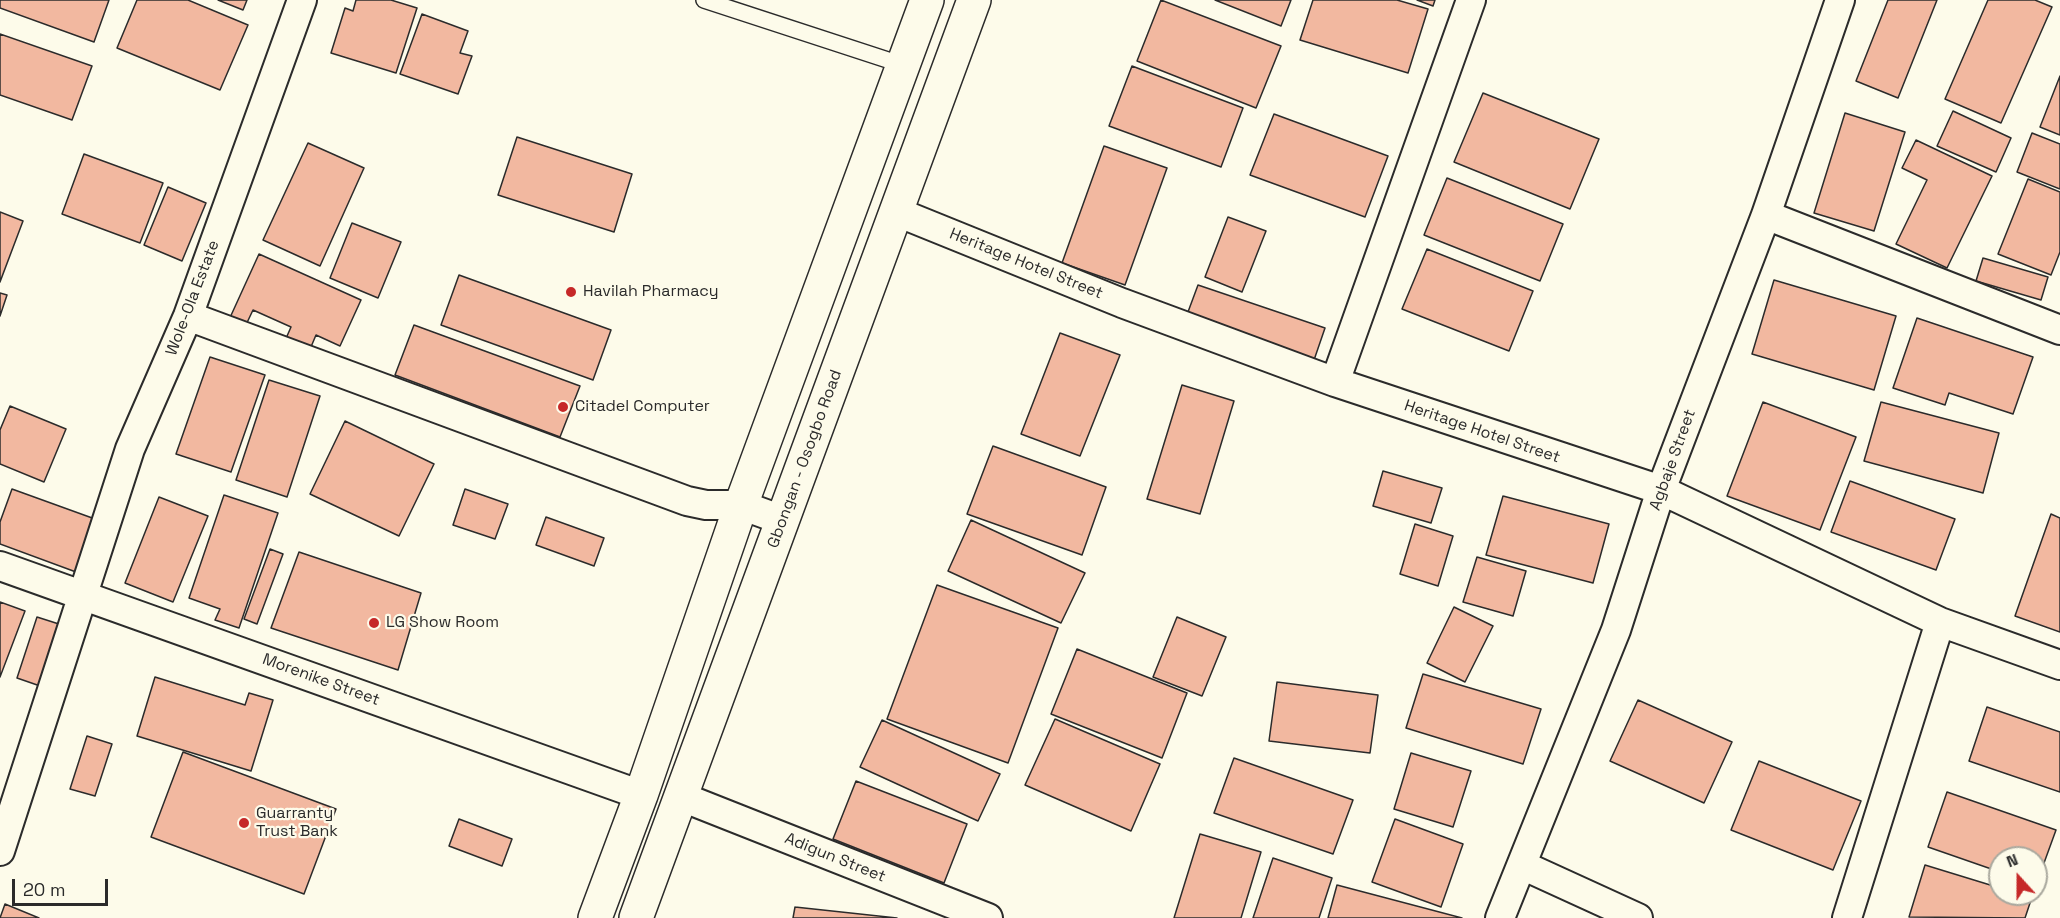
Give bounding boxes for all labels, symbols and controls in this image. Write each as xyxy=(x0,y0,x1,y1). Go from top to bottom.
street label: Heritage Hotel Street xyxy=(947,224,1105,304)
street label: Wole-Ola Estate xyxy=(162,238,224,358)
place label: Havilah Pharmacy xyxy=(583,282,719,302)
marker: Havilah Pharmacy xyxy=(564,285,578,299)
street label: Gbongan - Osogbo Road xyxy=(764,367,846,551)
street label: Heritage Hotel Street xyxy=(1402,396,1562,468)
place label: Citadel Computer xyxy=(575,397,710,417)
marker: Citadel Computer xyxy=(556,400,570,414)
street label: Agbaje Street xyxy=(1646,407,1700,513)
place label: LG Show Room xyxy=(386,613,499,633)
marker: LG Show Room xyxy=(367,616,381,630)
street label: Morenike Street xyxy=(260,650,382,710)
place label: Guarranty Trust Bank xyxy=(256,804,338,842)
marker: Guarranty Trust Bank xyxy=(237,816,251,830)
street label: Adigun Street xyxy=(782,829,888,887)
north arrow xyxy=(1988,846,2048,906)
text: N xyxy=(2003,849,2021,872)
scale bar xyxy=(15,867,111,905)
text: 20 m xyxy=(23,878,66,901)

